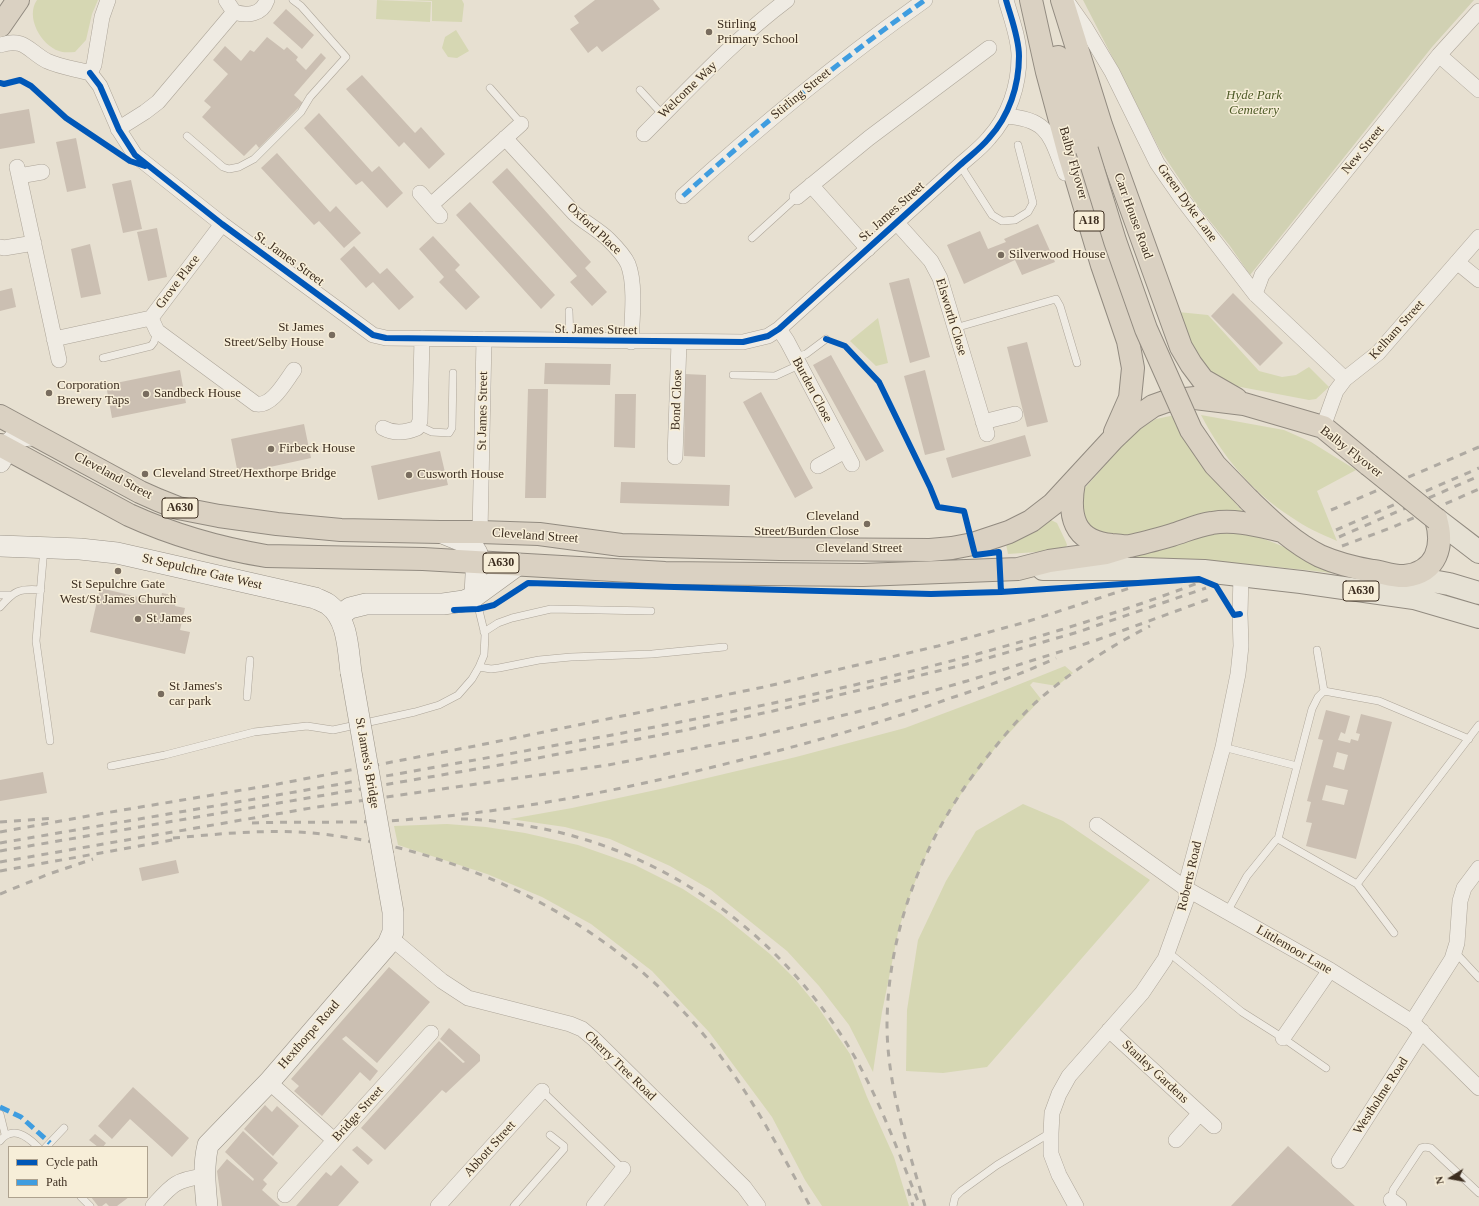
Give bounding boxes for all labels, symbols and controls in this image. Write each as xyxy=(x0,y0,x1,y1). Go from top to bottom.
place label: Stirling Primary School xyxy=(717,17,798,48)
marker: Stirling Primary School xyxy=(704,27,714,37)
street label: Welcome Way xyxy=(655,58,721,122)
street label: Stirling Street xyxy=(768,65,834,123)
park label: Hyde Park Cemetery xyxy=(1226,88,1282,119)
street label: New Street xyxy=(1339,123,1387,177)
street label: Balby Flyover xyxy=(1055,125,1091,201)
street label: Green Dyke Lane xyxy=(1154,161,1220,245)
street label: Carr House Road xyxy=(1110,171,1156,261)
street label: St. James Street xyxy=(856,179,928,245)
street label: Oxford Place xyxy=(563,200,625,258)
road number: A18 xyxy=(1074,211,1104,231)
street label: St. James Street xyxy=(251,228,327,290)
place label: Silverwood House xyxy=(1009,247,1105,263)
marker: Silverwood House xyxy=(996,250,1006,260)
street label: Grove Place xyxy=(153,252,203,312)
street label: Elsworth Close xyxy=(932,277,970,357)
street label: Kelham Street xyxy=(1366,297,1428,363)
place label: St James Street/Selby House xyxy=(224,320,324,351)
street label: St. James Street xyxy=(555,321,637,339)
marker: St James Street/Selby House xyxy=(327,330,337,340)
street label: Burden Close xyxy=(788,355,836,425)
street label: Bond Close xyxy=(668,369,686,431)
street label: St James Street xyxy=(475,371,491,451)
place label: Corporation Brewery Taps xyxy=(57,378,129,409)
place label: Sandbeck House xyxy=(154,386,241,402)
marker: Corporation Brewery Taps xyxy=(44,388,54,398)
marker: Sandbeck House xyxy=(141,389,151,399)
street label: Balby Flyover xyxy=(1317,423,1385,481)
place label: Firbeck House xyxy=(279,441,355,457)
marker: Firbeck House xyxy=(266,444,276,454)
street label: Cleveland Street xyxy=(71,449,155,503)
place label: Cleveland Street/Hexthorpe Bridge xyxy=(153,466,336,482)
place label: Cusworth House xyxy=(417,467,504,483)
marker: Cleveland Street/Hexthorpe Bridge xyxy=(140,469,150,479)
marker: Cusworth House xyxy=(404,470,414,480)
road number: A630 xyxy=(162,498,198,518)
place label: Cleveland Street/Burden Close xyxy=(754,509,859,540)
marker: Cleveland Street/Burden Close xyxy=(862,519,872,529)
street label: Cleveland Street xyxy=(491,525,579,547)
street label: Cleveland Street xyxy=(816,541,902,557)
street label: St Sepulchre Gate West xyxy=(140,551,264,593)
road number: A630 xyxy=(483,553,519,573)
marker: St Sepulchre Gate West/St James Church xyxy=(113,566,123,576)
place label: St Sepulchre Gate West/St James Church xyxy=(60,577,176,608)
road number: A630 xyxy=(1343,581,1379,601)
place label: St James xyxy=(146,611,192,627)
marker: St James xyxy=(133,614,143,624)
place label: St James's car park xyxy=(169,679,222,710)
marker: St James's car park xyxy=(156,689,166,699)
street label: St James's Bridge xyxy=(351,716,383,810)
street label: Roberts Road xyxy=(1174,840,1206,912)
street label: Littlemoor Lane xyxy=(1253,922,1335,978)
street label: Hexthorpe Road xyxy=(275,998,343,1072)
street label: Cherry Tree Road xyxy=(581,1028,659,1104)
street label: Stanley Gardens xyxy=(1118,1037,1192,1107)
street label: Westholme Road xyxy=(1350,1054,1412,1138)
street label: Bridge Street xyxy=(329,1083,387,1145)
street label: Abbott Street xyxy=(461,1118,519,1180)
legend xyxy=(8,1146,148,1198)
text: Cycle path xyxy=(46,1155,98,1169)
north arrow xyxy=(1431,1158,1471,1198)
text: Path xyxy=(46,1175,67,1189)
text: N xyxy=(1433,1175,1446,1185)

